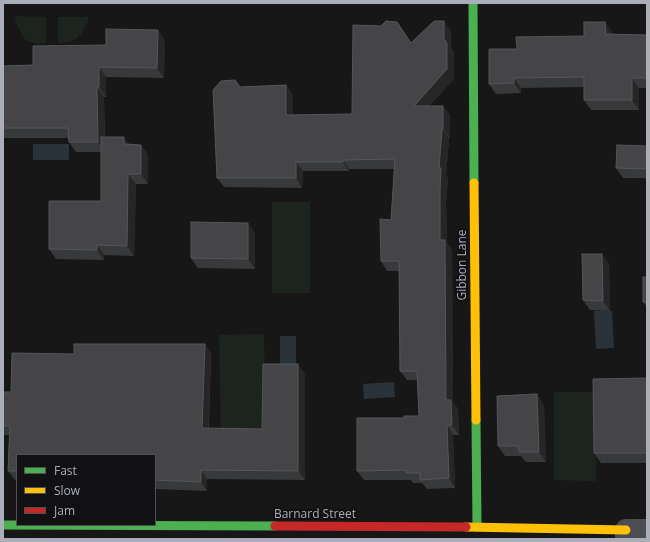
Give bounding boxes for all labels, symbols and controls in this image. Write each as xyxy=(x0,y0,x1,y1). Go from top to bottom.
street label: Gibbon Lane xyxy=(456,229,470,301)
legend xyxy=(16,454,156,526)
text: Fast xyxy=(54,462,77,479)
text: Slow xyxy=(54,482,80,499)
text: Jam xyxy=(54,502,75,519)
street label: Barnard Street xyxy=(274,508,356,522)

